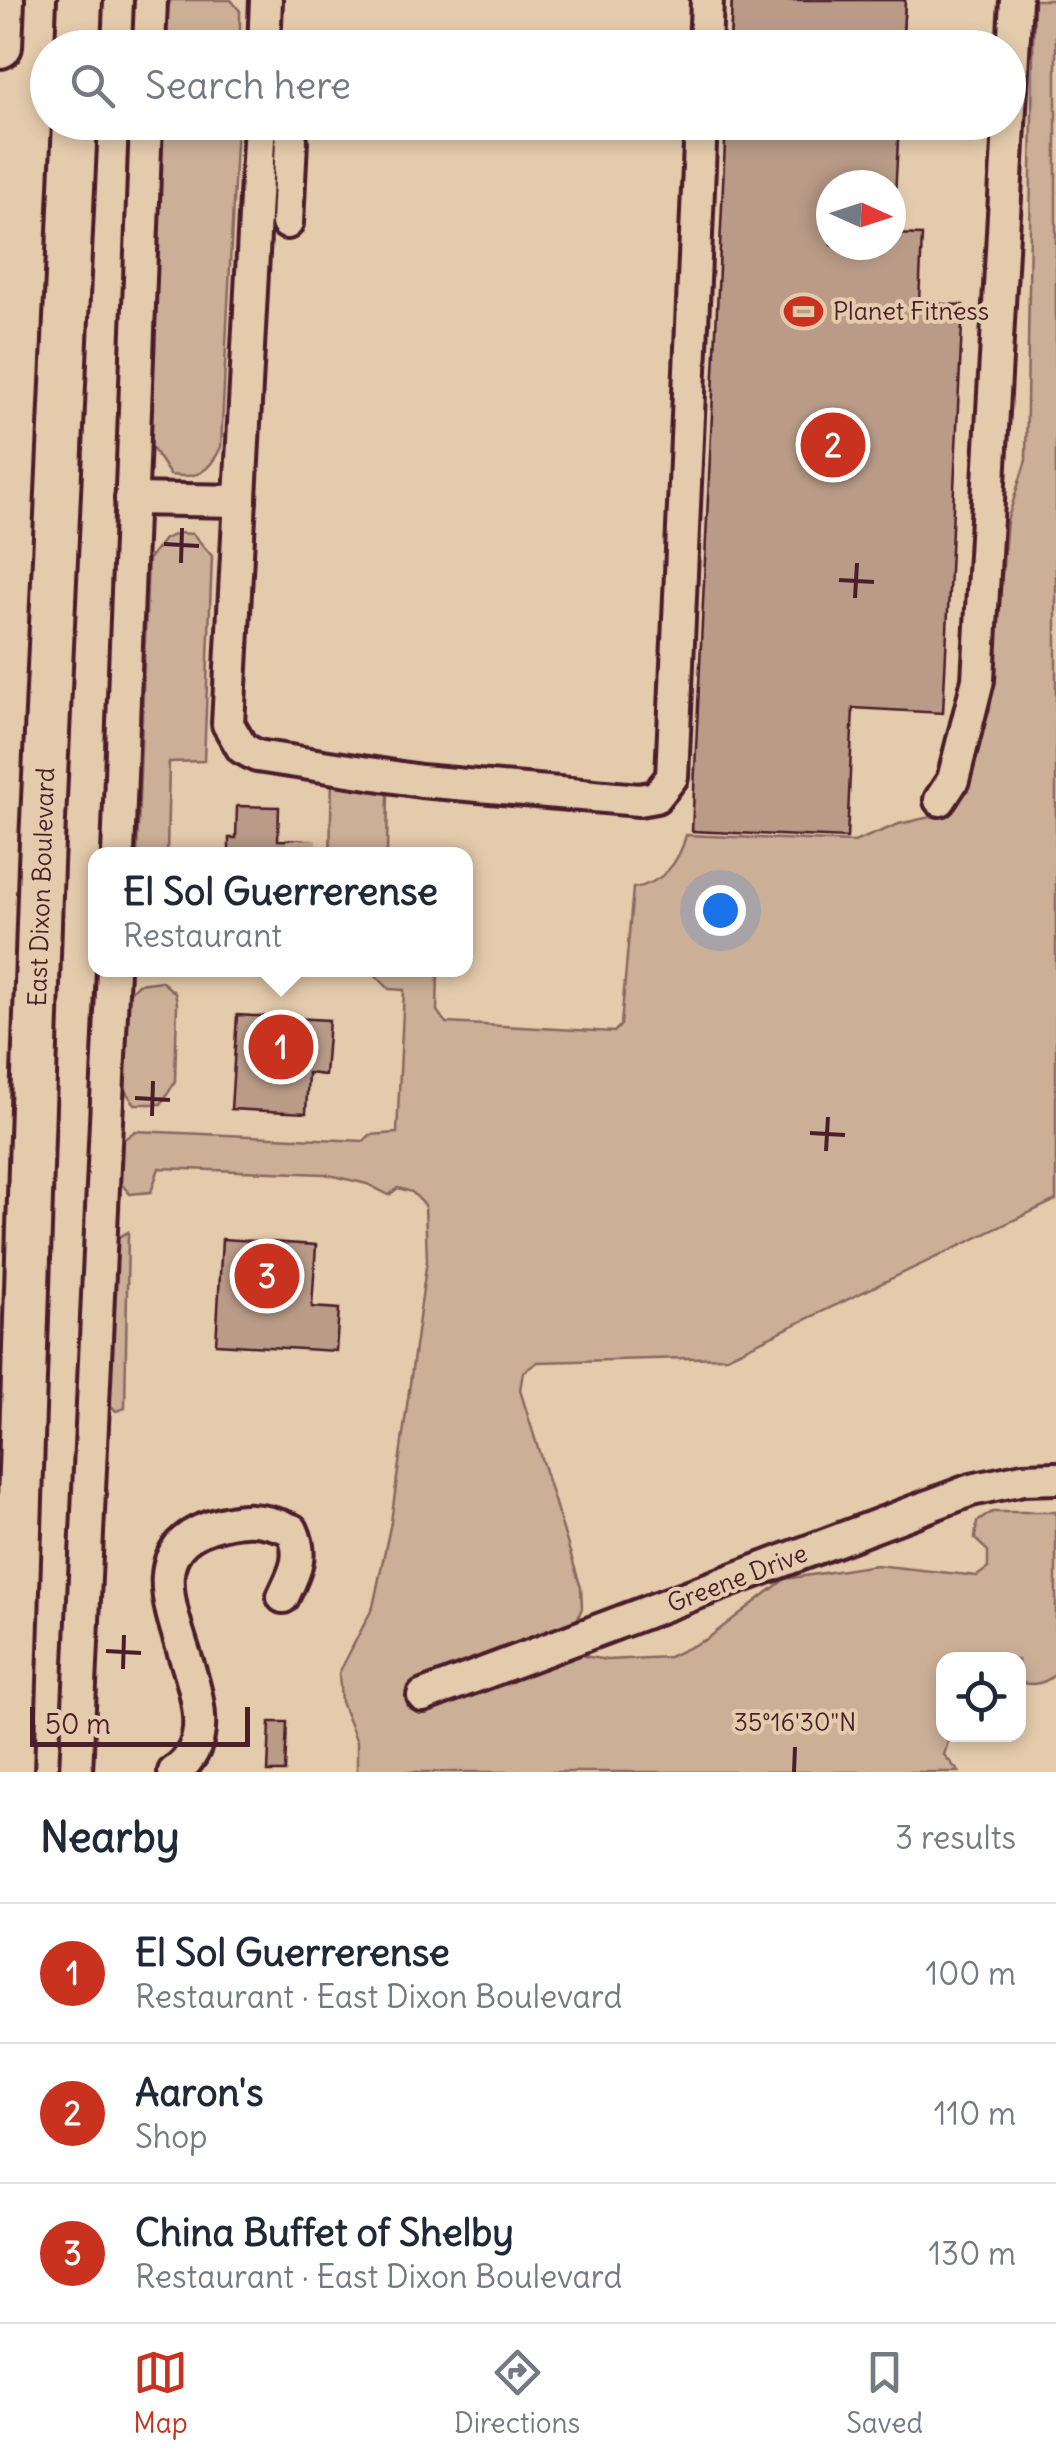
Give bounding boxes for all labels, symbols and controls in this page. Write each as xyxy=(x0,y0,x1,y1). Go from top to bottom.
search box xyxy=(30,30,1026,140)
icon: search xyxy=(65,58,120,113)
text: Search here xyxy=(145,62,351,109)
north arrow xyxy=(816,170,906,260)
sports icon: Planet Fitness xyxy=(782,290,824,332)
place label: Planet Fitness xyxy=(833,295,989,327)
pin: 2 xyxy=(800,408,866,482)
street label: East Dixon Boulevard xyxy=(21,767,61,1007)
popup xyxy=(88,847,473,977)
text: El Sol Guerrerense xyxy=(123,868,438,915)
your location xyxy=(695,885,746,936)
text: Restaurant xyxy=(123,915,282,956)
pin: 1 xyxy=(248,1010,314,1084)
pin: 3 xyxy=(234,1238,300,1314)
street label: Greene Drive xyxy=(662,1537,812,1619)
map controls xyxy=(936,1652,1026,1742)
button: locate xyxy=(936,1652,1026,1742)
scale bar xyxy=(30,1702,250,1746)
text: 50 m xyxy=(45,1706,111,1742)
text: 35°16'30"N xyxy=(734,1706,856,1738)
text: Nearby xyxy=(40,1811,179,1863)
text: 3 results xyxy=(895,1817,1016,1858)
text: El Sol Guerrerense xyxy=(135,1929,450,1976)
text: 1 xyxy=(66,1953,79,1994)
text: 100 m xyxy=(926,1953,1016,1994)
text: Restaurant · East Dixon Boulevard xyxy=(135,1976,622,2017)
text: Aaron's xyxy=(135,2069,264,2116)
text: 2 xyxy=(64,2093,81,2134)
text: 110 m xyxy=(934,2093,1016,2134)
text: Shop xyxy=(135,2116,207,2157)
text: China Buffet of Shelby xyxy=(135,2209,514,2256)
text: 3 xyxy=(63,2233,82,2274)
text: 130 m xyxy=(928,2233,1016,2274)
text: Restaurant · East Dixon Boulevard xyxy=(135,2256,622,2297)
tab: Map xyxy=(133,2345,188,2441)
tab: Directions xyxy=(454,2345,580,2441)
tab: Saved xyxy=(846,2345,923,2441)

